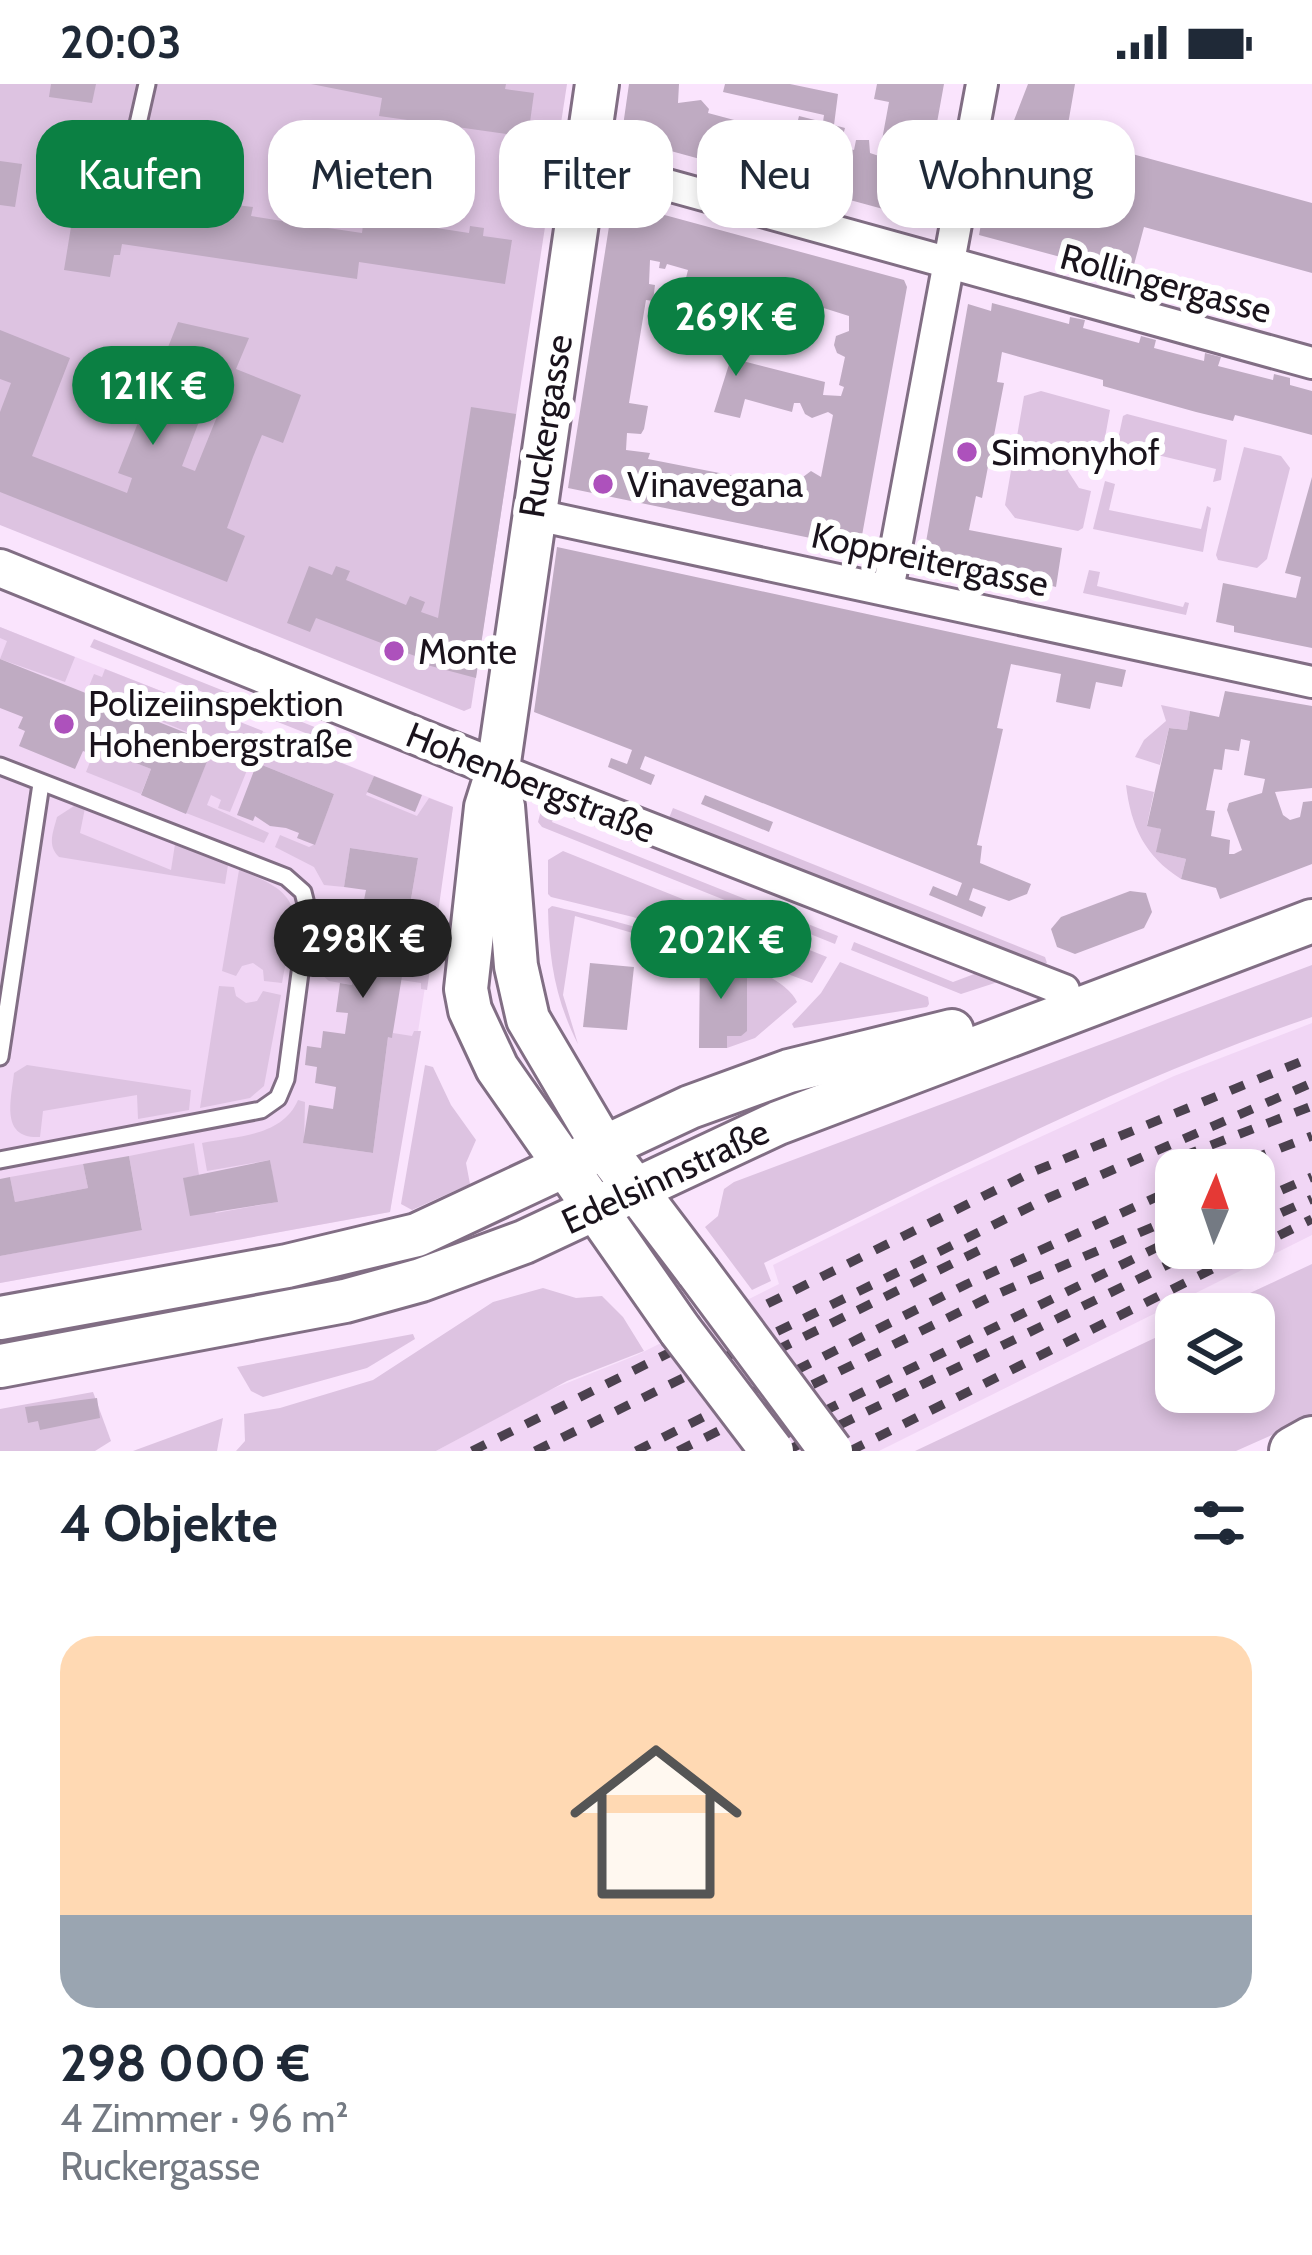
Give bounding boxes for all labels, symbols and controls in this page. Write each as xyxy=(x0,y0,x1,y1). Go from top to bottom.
text: 20:03 xyxy=(60,15,182,69)
chip: Kaufen xyxy=(36,120,244,228)
chip: Mieten xyxy=(268,120,475,228)
chip: Filter xyxy=(499,120,673,228)
chip: Neu xyxy=(697,120,853,228)
chip: Wohnung xyxy=(877,120,1135,228)
street label: Rollingergasse xyxy=(1056,234,1276,332)
pin: 269K € xyxy=(638,277,834,379)
text: 269K € xyxy=(675,292,797,340)
street label: Ruckergasse xyxy=(509,331,581,521)
pin: 121K € xyxy=(55,346,251,448)
text: 121K € xyxy=(99,361,207,409)
place label: Simonyhof xyxy=(991,430,1160,474)
marker: Simonyhof xyxy=(954,439,980,465)
place label: Vinavegana xyxy=(627,462,803,506)
marker: Vinavegana xyxy=(590,471,616,497)
street label: Koppreitergasse xyxy=(808,512,1052,606)
place label: Monte xyxy=(418,629,517,673)
marker: Monte xyxy=(381,638,407,664)
place label: Polizeiinspektion Hohenbergstraße xyxy=(88,681,353,766)
marker: Polizeiinspektion Hohenbergstraße xyxy=(51,711,77,737)
street label: Hohenbergstraße xyxy=(400,712,662,852)
pin: 298K € xyxy=(265,899,461,1001)
pin: 202K € xyxy=(623,900,819,1002)
text: 298K € xyxy=(301,914,425,962)
text: 202K € xyxy=(657,915,785,963)
street label: Edelsinnstraße xyxy=(554,1109,776,1243)
north arrow xyxy=(1155,1149,1275,1269)
map controls xyxy=(1155,1149,1275,1413)
button: layers xyxy=(1155,1293,1275,1413)
icon: filters xyxy=(1186,1490,1252,1556)
text: 4 Objekte xyxy=(60,1492,278,1554)
icon: home xyxy=(548,1714,764,1930)
text: 298 000 € xyxy=(60,2032,310,2094)
text: 4 Zimmer · 96 m² xyxy=(60,2094,349,2142)
text: Ruckergasse xyxy=(60,2142,260,2190)

